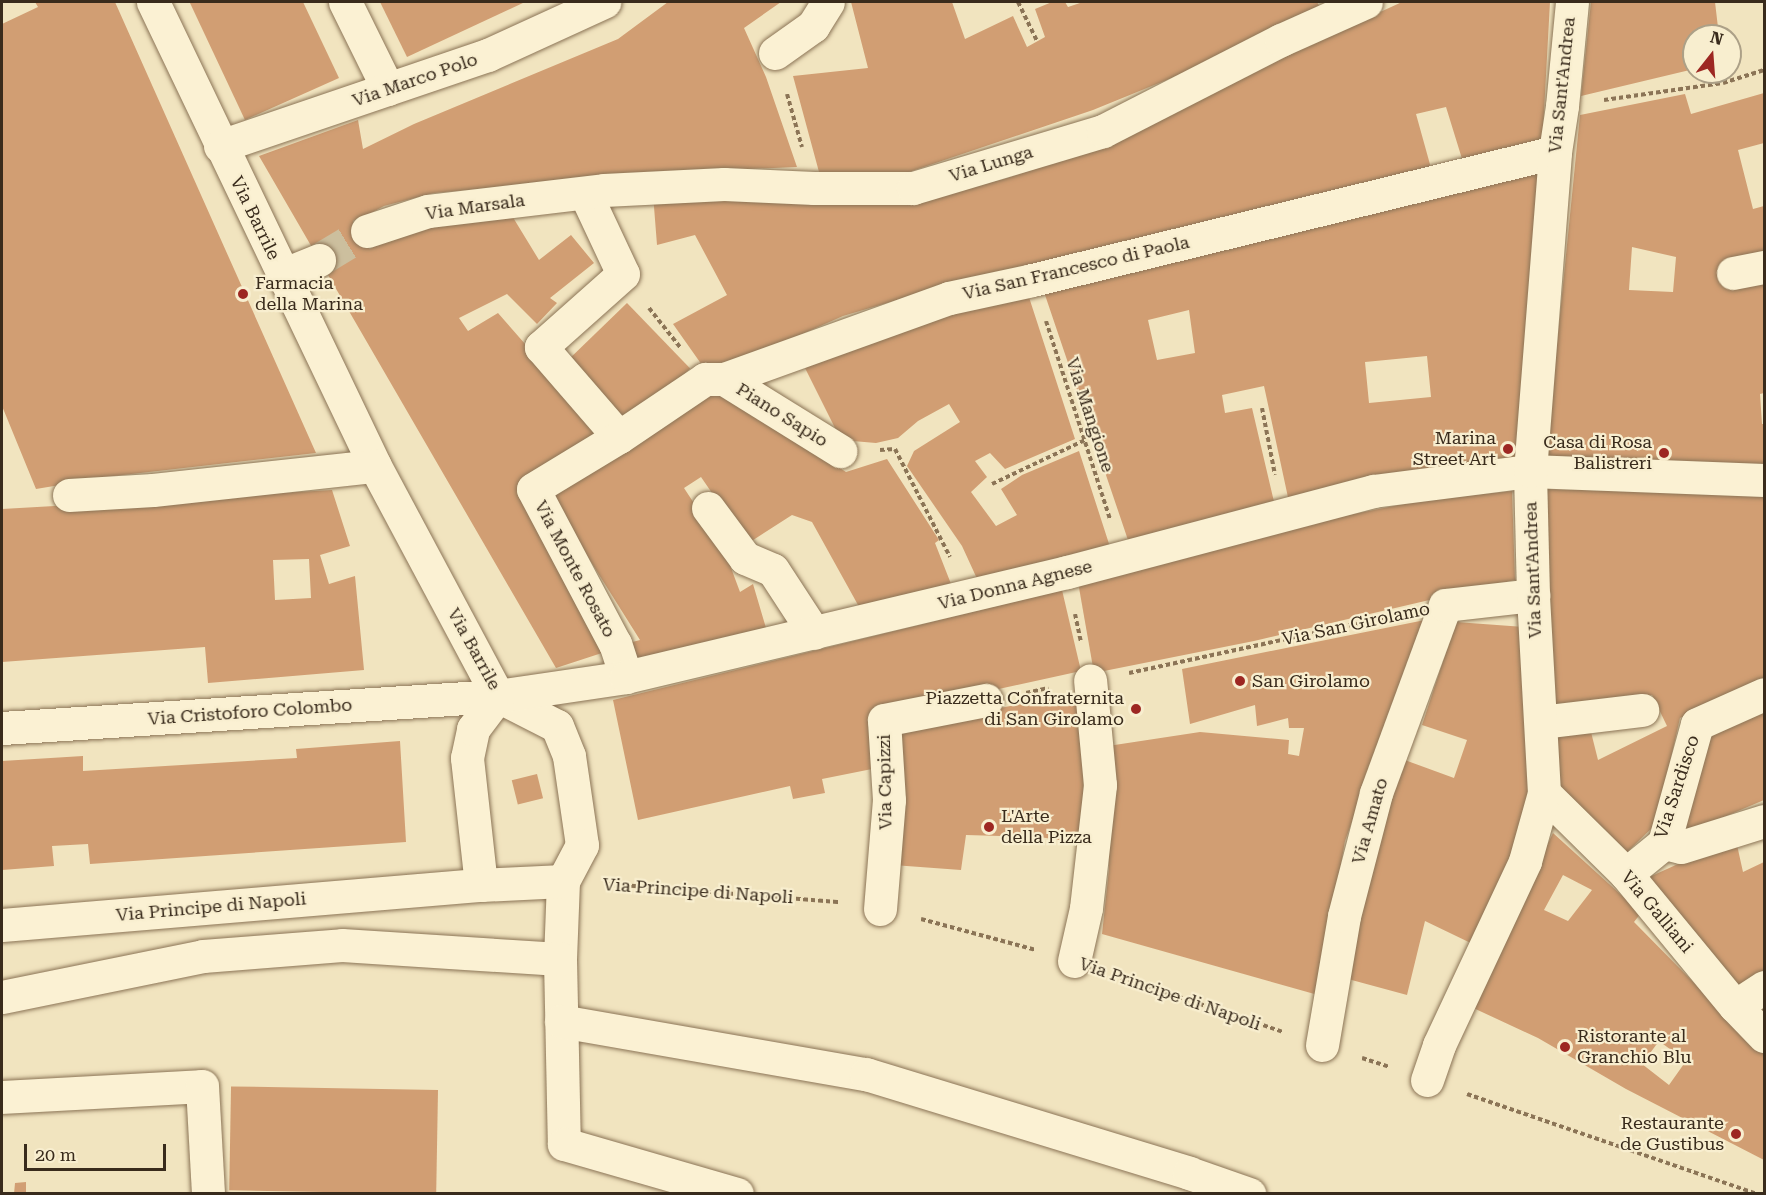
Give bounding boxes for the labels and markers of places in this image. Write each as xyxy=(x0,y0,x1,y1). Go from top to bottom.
place label: Farmacia della Marina xyxy=(255,273,363,316)
marker: Farmacia della Marina xyxy=(236,287,250,301)
place label: Marina Street Art xyxy=(1413,428,1496,470)
place label: Casa di Rosa Balistreri xyxy=(1543,432,1652,474)
marker: Marina Street Art xyxy=(1501,442,1515,456)
marker: Casa di Rosa Balistreri xyxy=(1657,446,1671,460)
place label: San Girolamo xyxy=(1252,670,1370,692)
marker: San Girolamo xyxy=(1233,674,1247,688)
place label: Piazzetta Confraternita di San Girolamo xyxy=(925,688,1124,730)
marker: Piazzetta Confraternita di San Girolamo xyxy=(1129,702,1143,716)
place label: L'Arte della Pizza xyxy=(1001,806,1092,848)
marker: L'Arte della Pizza xyxy=(982,820,996,834)
place label: Ristorante al Granchio Blu xyxy=(1577,1026,1692,1068)
marker: Ristorante al Granchio Blu xyxy=(1558,1040,1572,1054)
place label: Restaurante de Gustibus xyxy=(1620,1113,1724,1156)
marker: Restaurante de Gustibus xyxy=(1729,1127,1743,1141)

